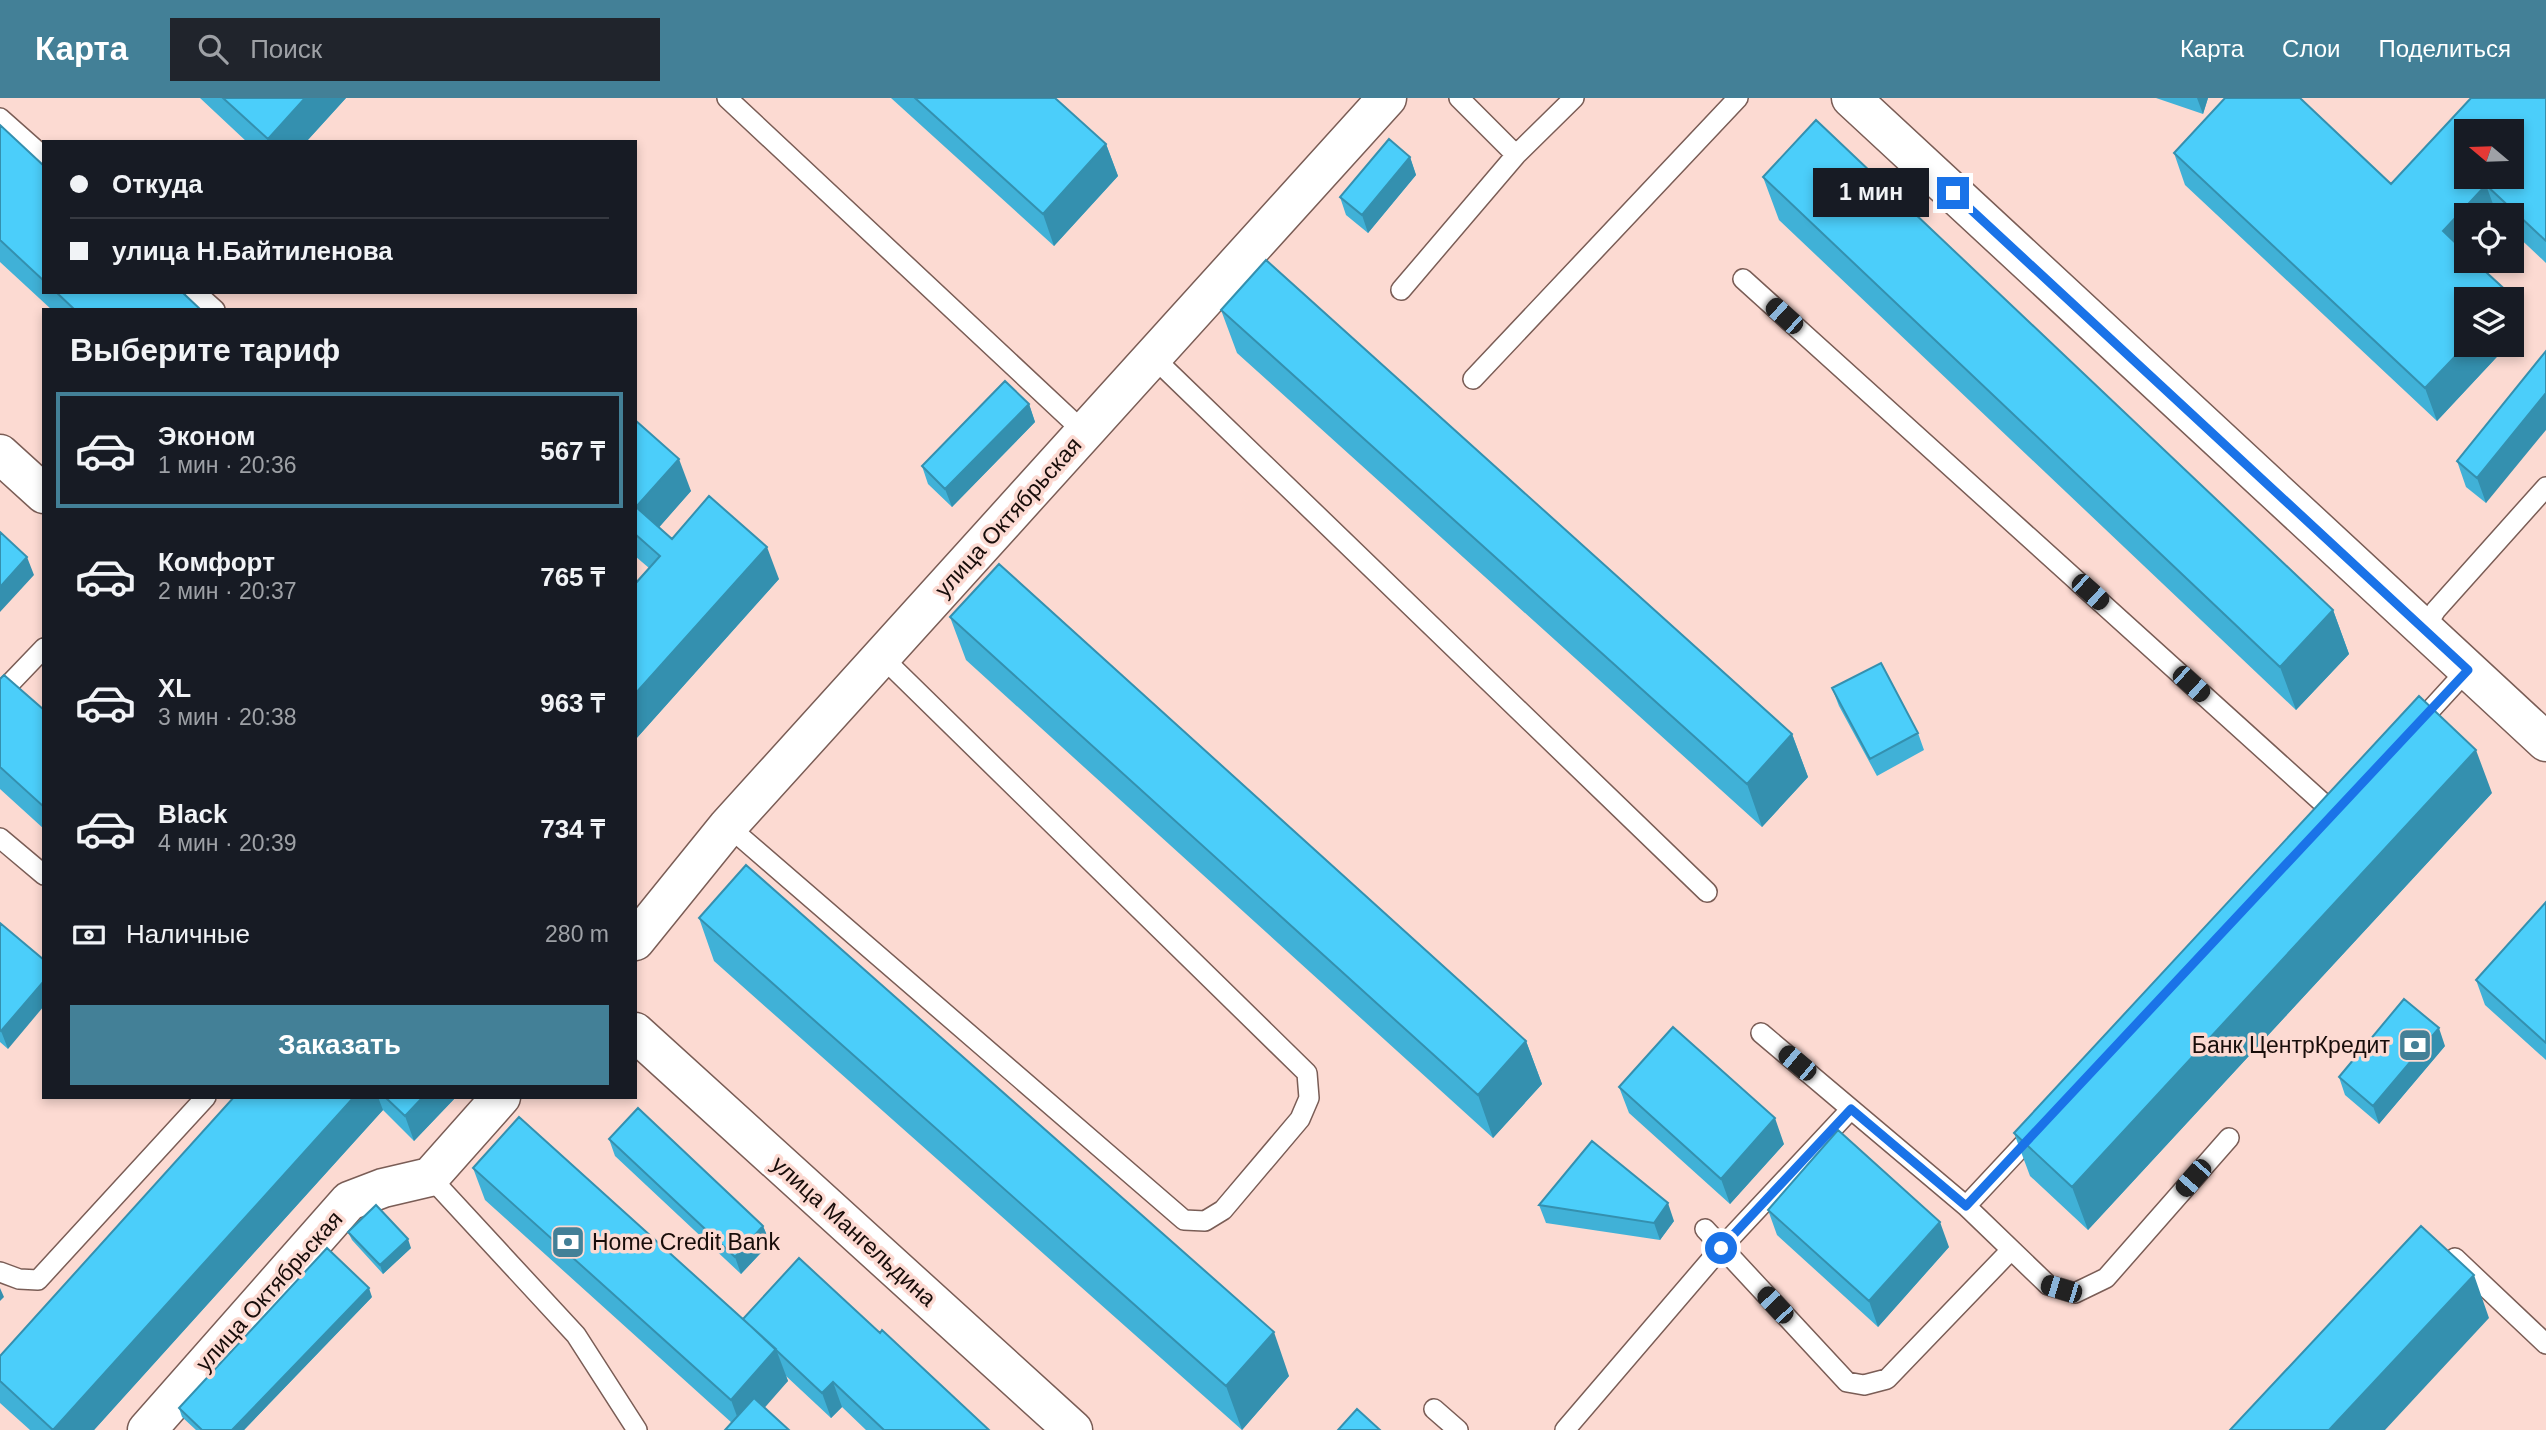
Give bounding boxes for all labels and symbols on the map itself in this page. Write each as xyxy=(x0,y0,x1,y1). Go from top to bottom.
north arrow xyxy=(2454,119,2524,189)
callout: 1 мин xyxy=(1813,168,1928,217)
route end xyxy=(1937,177,1969,209)
car xyxy=(1762,294,1807,338)
street label: улица Октябрьская xyxy=(929,432,1087,602)
car xyxy=(2068,570,2113,614)
car xyxy=(2169,662,2214,706)
bank icon: Банк ЦентрКредит xyxy=(2396,1026,2434,1064)
place label: Банк ЦентрКредит xyxy=(2192,1032,2390,1058)
car xyxy=(1775,1041,1820,1085)
street label: улица Мангельдина xyxy=(767,1151,941,1312)
car xyxy=(2172,1155,2215,1201)
street label: улица Октябрьская xyxy=(190,1206,348,1376)
bank icon: Home Credit Bank xyxy=(549,1223,587,1261)
place label: Home Credit Bank xyxy=(592,1229,780,1255)
route start xyxy=(1705,1232,1737,1264)
car xyxy=(2038,1273,2085,1305)
car xyxy=(1753,1282,1798,1328)

